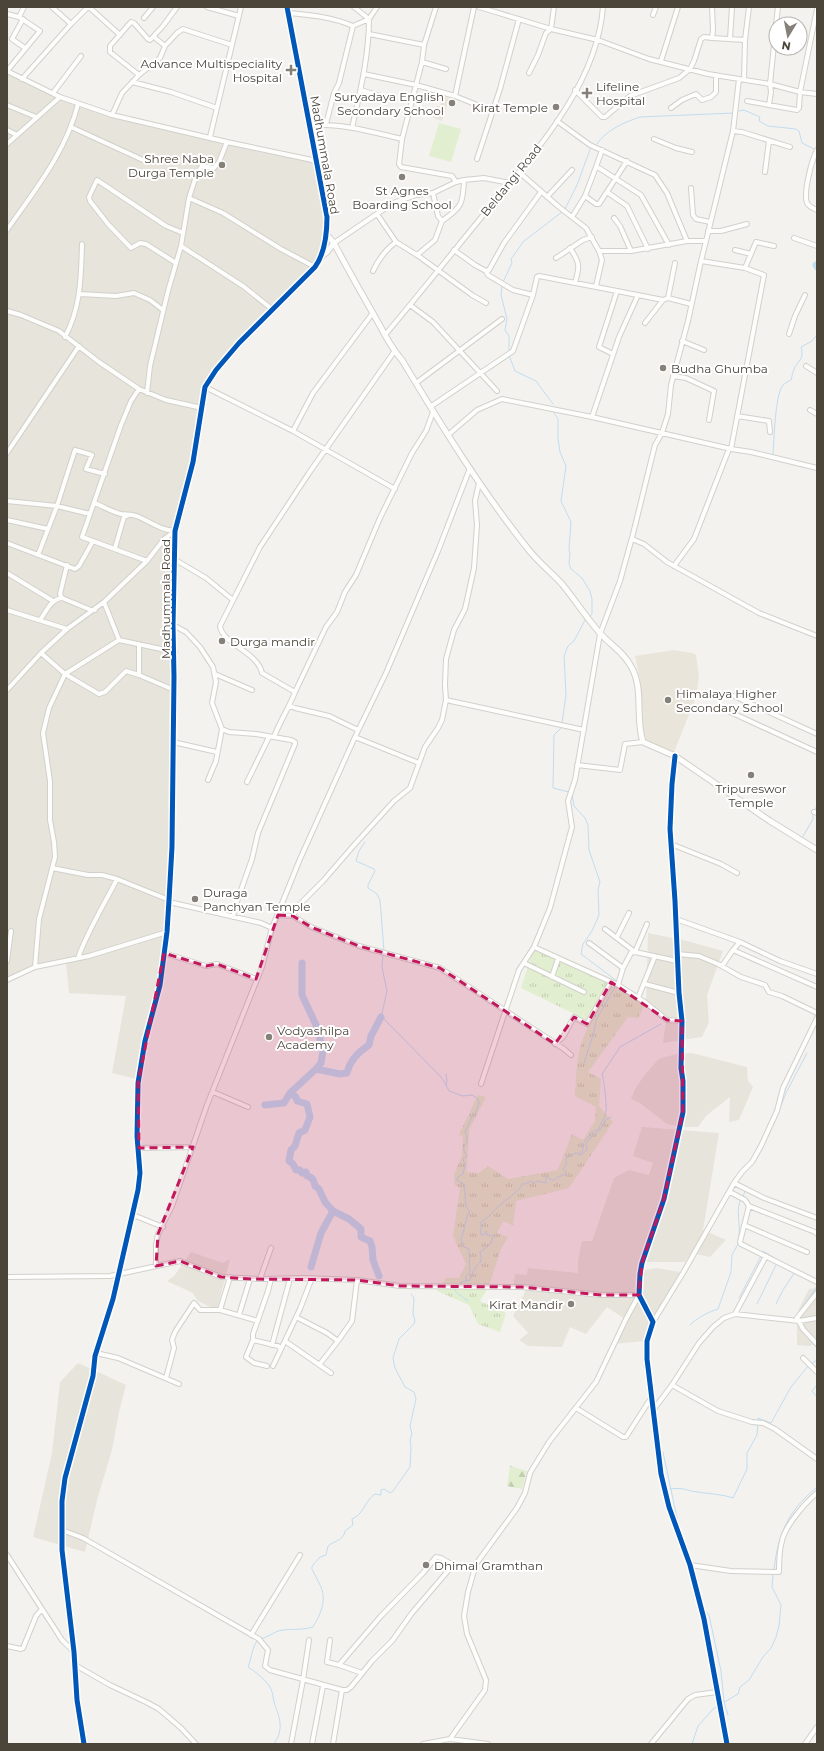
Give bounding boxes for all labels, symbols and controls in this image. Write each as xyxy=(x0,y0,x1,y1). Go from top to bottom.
north arrow xyxy=(768,16,808,56)
text: N xyxy=(781,38,792,54)
place label: Advance Multispeciality Hospital xyxy=(141,56,282,85)
marker: Advance Multispeciality Hospital xyxy=(285,64,297,76)
place label: Lifeline Hospital xyxy=(596,79,645,108)
marker: Lifeline Hospital xyxy=(581,87,593,99)
place label: Suryadaya English Secondary School xyxy=(334,89,444,118)
street label: Madhummala Road xyxy=(307,94,343,216)
marker: Suryadaya English Secondary School xyxy=(447,98,457,108)
place label: Kirat Temple xyxy=(472,100,548,115)
marker: Kirat Temple xyxy=(551,102,561,112)
street label: Beldangi Road xyxy=(477,141,545,219)
place label: Shree Naba Durga Temple xyxy=(128,151,214,180)
marker: Shree Naba Durga Temple xyxy=(217,160,227,170)
marker: St Agnes Boarding School xyxy=(397,172,407,182)
place label: St Agnes Boarding School xyxy=(352,183,452,212)
place label: Budha Ghumba xyxy=(671,361,768,376)
marker: Budha Ghumba xyxy=(658,363,668,373)
street label: Madhummala Road xyxy=(158,539,173,659)
place label: Durga mandir xyxy=(230,634,315,649)
marker: Durga mandir xyxy=(217,636,227,646)
place label: Himalaya Higher Secondary School xyxy=(676,686,783,715)
marker: Himalaya Higher Secondary School xyxy=(663,695,673,705)
marker: Tripureswor Temple xyxy=(746,770,756,780)
place label: Tripureswor Temple xyxy=(715,781,787,810)
place label: Duraga Panchyan Temple xyxy=(203,885,311,914)
marker: Duraga Panchyan Temple xyxy=(190,894,200,904)
place label: Vodyashilpa Academy xyxy=(277,1023,349,1052)
marker: Vodyashilpa Academy xyxy=(264,1032,274,1042)
place label: Kirat Mandir xyxy=(489,1297,563,1312)
marker: Kirat Mandir xyxy=(566,1299,576,1309)
place label: Dhimal Gramthan xyxy=(434,1558,543,1573)
marker: Dhimal Gramthan xyxy=(421,1560,431,1570)

